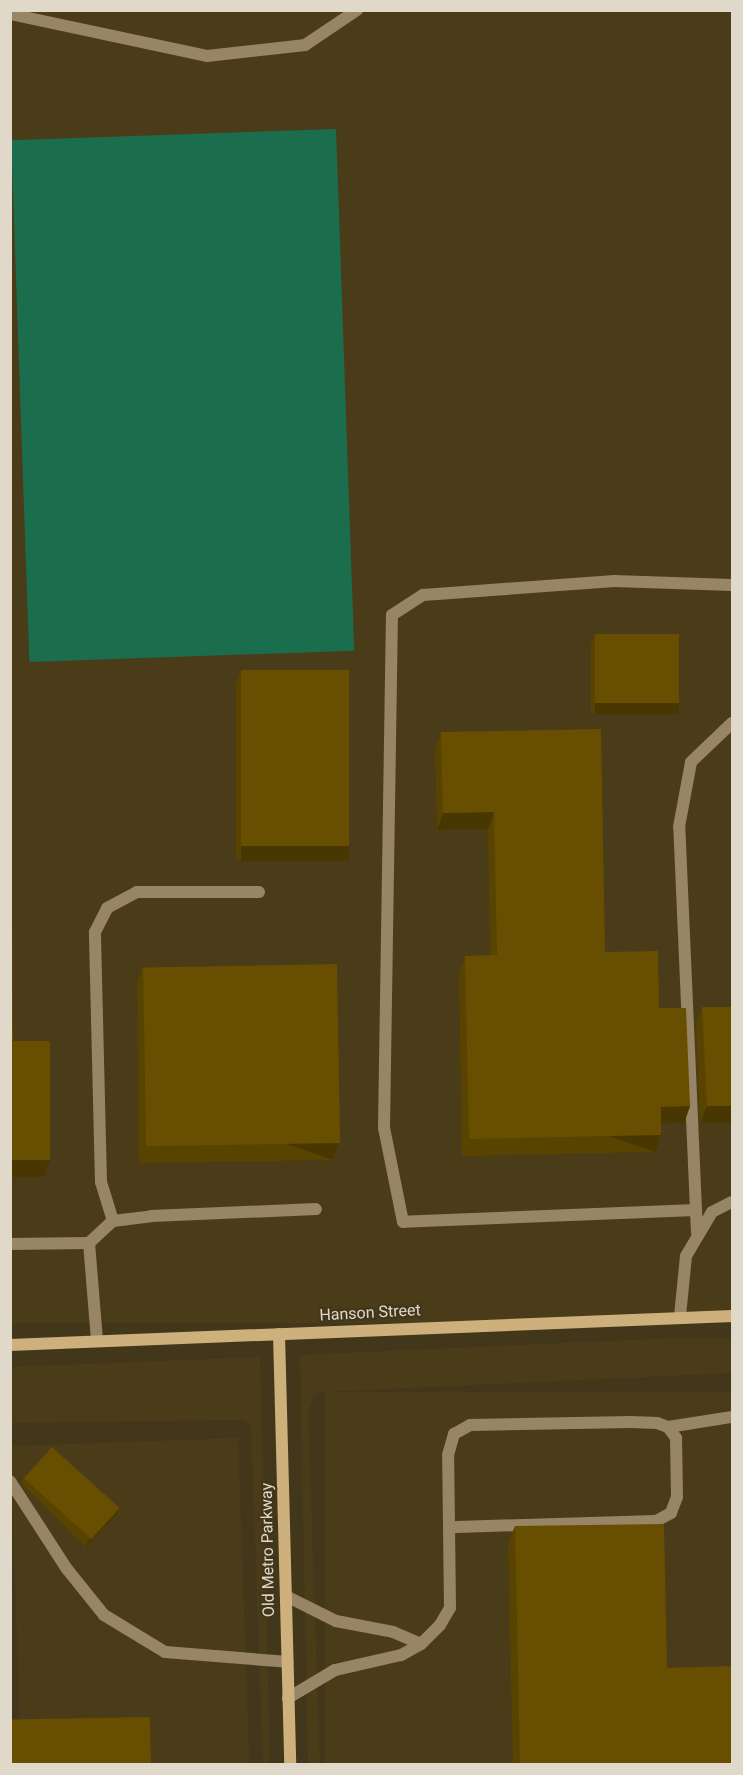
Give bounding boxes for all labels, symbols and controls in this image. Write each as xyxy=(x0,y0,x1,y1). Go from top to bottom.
street label: Hanson Street xyxy=(319,1301,421,1325)
street label: Old Metro Parkway xyxy=(257,1483,279,1617)

